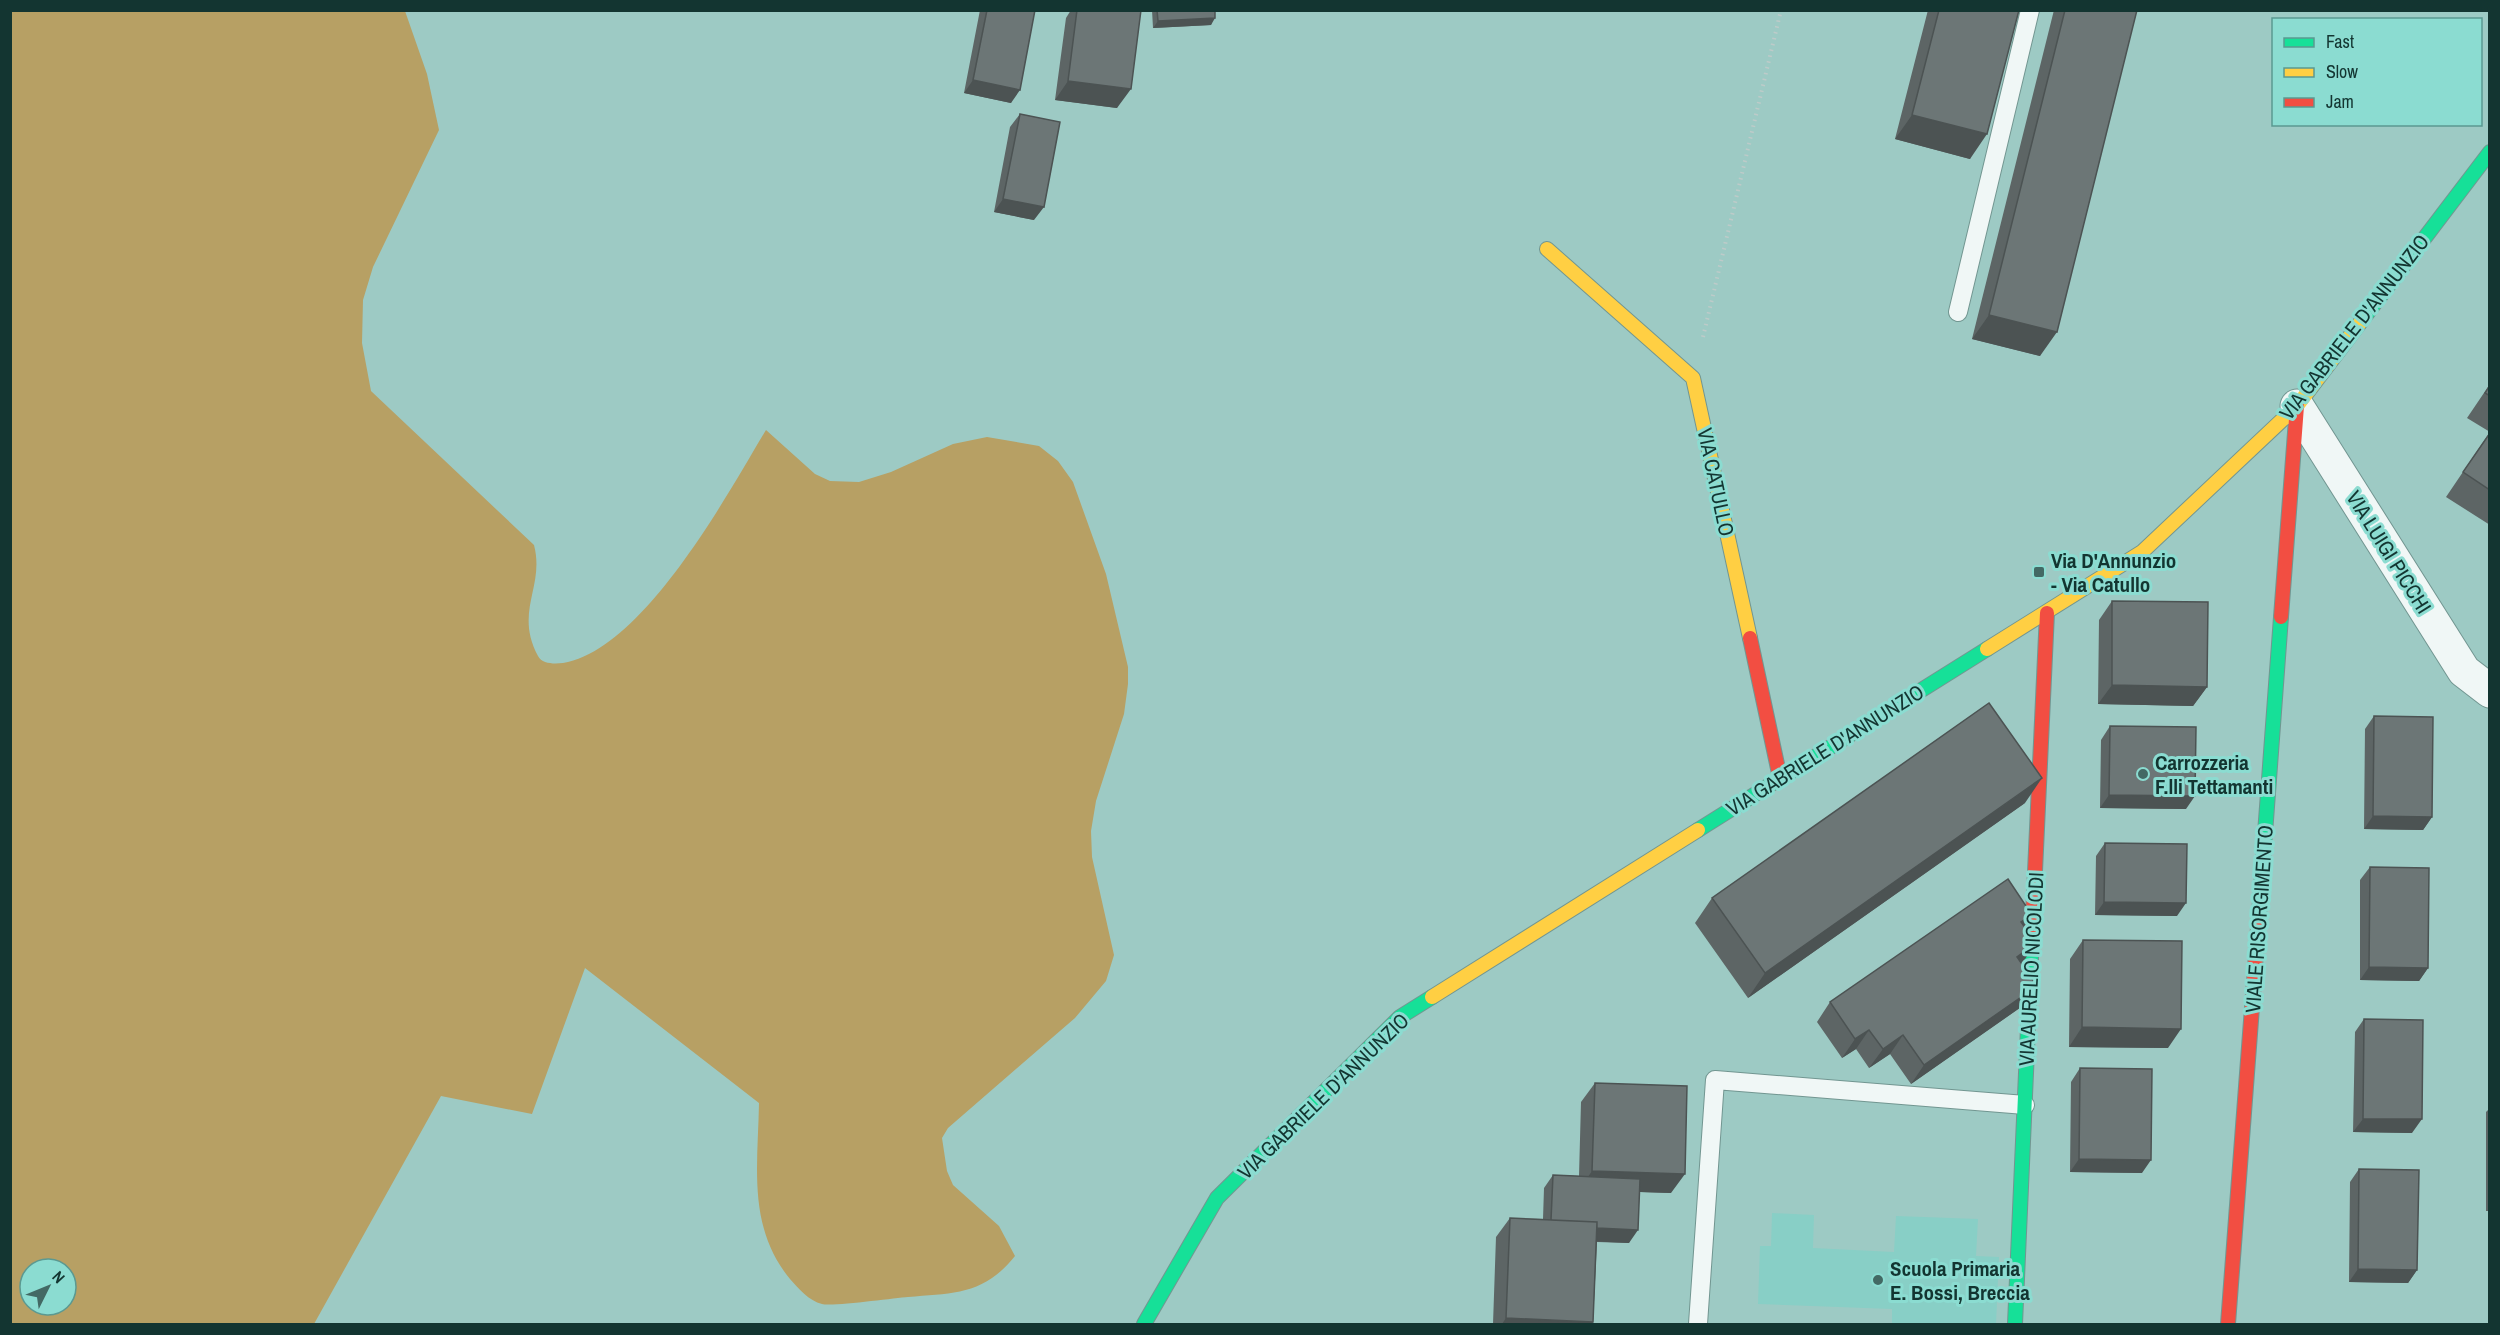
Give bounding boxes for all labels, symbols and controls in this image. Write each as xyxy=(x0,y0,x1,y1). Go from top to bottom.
legend xyxy=(2272,18,2482,126)
text: Fast xyxy=(2326,29,2354,54)
text: Slow xyxy=(2326,59,2358,84)
text: Jam xyxy=(2326,89,2354,114)
street label: VIA GABRIELE D'ANNUNZIO xyxy=(2272,228,2436,426)
street label: VIA CATULLO xyxy=(1690,425,1742,539)
street label: VIA LUIGI PICCHI xyxy=(2340,485,2438,619)
place label: Via D'Annunzio - Via Catullo xyxy=(2051,546,2176,599)
marker: Via D'Annunzio - Via Catullo xyxy=(2032,565,2046,579)
street label: VIA GABRIELE D'ANNUNZIO xyxy=(1721,677,1929,823)
place label: Carrozzeria F.lli Tettamanti xyxy=(2155,748,2273,801)
marker: Carrozzeria F.lli Tettamanti xyxy=(2136,767,2150,781)
street label: VIALE RISORGIMENTO xyxy=(2238,824,2280,1014)
street label: VIA AURELIO NICOLODI xyxy=(2011,871,2051,1067)
street label: VIA GABRIELE D'ANNUNZIO xyxy=(1231,1006,1415,1186)
place label: Scuola Primaria E. Bossi, Breccia xyxy=(1890,1254,2030,1307)
north arrow xyxy=(18,1257,78,1317)
text: N xyxy=(48,1266,70,1288)
marker: Scuola Primaria E. Bossi, Breccia xyxy=(1871,1273,1885,1287)

